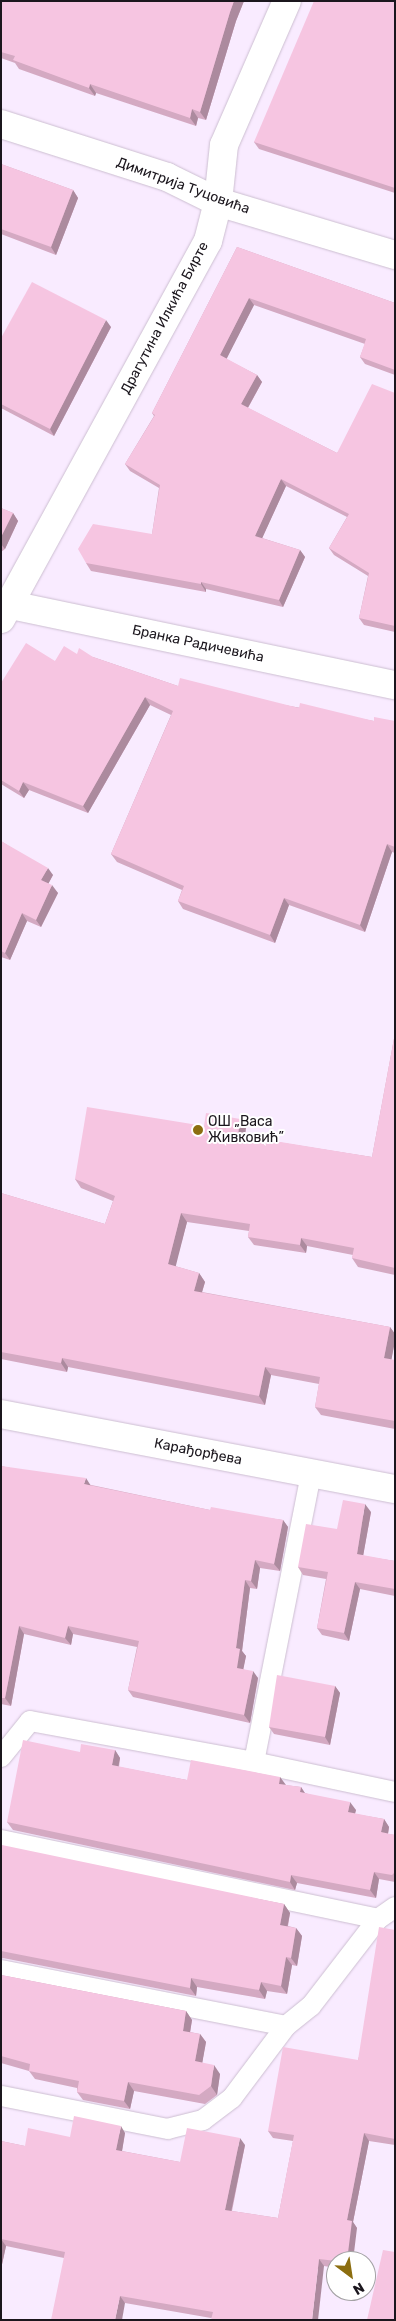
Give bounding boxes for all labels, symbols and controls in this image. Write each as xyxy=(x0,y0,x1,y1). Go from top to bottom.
street label: Димитрија Туцовића xyxy=(114,154,252,218)
street label: Драгутина Илкића Бирте xyxy=(118,239,212,397)
street label: Бранка Радичевића xyxy=(131,622,265,666)
place label: ОШ „Васа Живковић” xyxy=(208,1114,284,1146)
marker: ОШ „Васа Живковић” xyxy=(192,1124,204,1136)
street label: Карађорђева xyxy=(153,1435,243,1469)
north arrow xyxy=(326,2251,376,2301)
text: N xyxy=(350,2279,367,2298)

